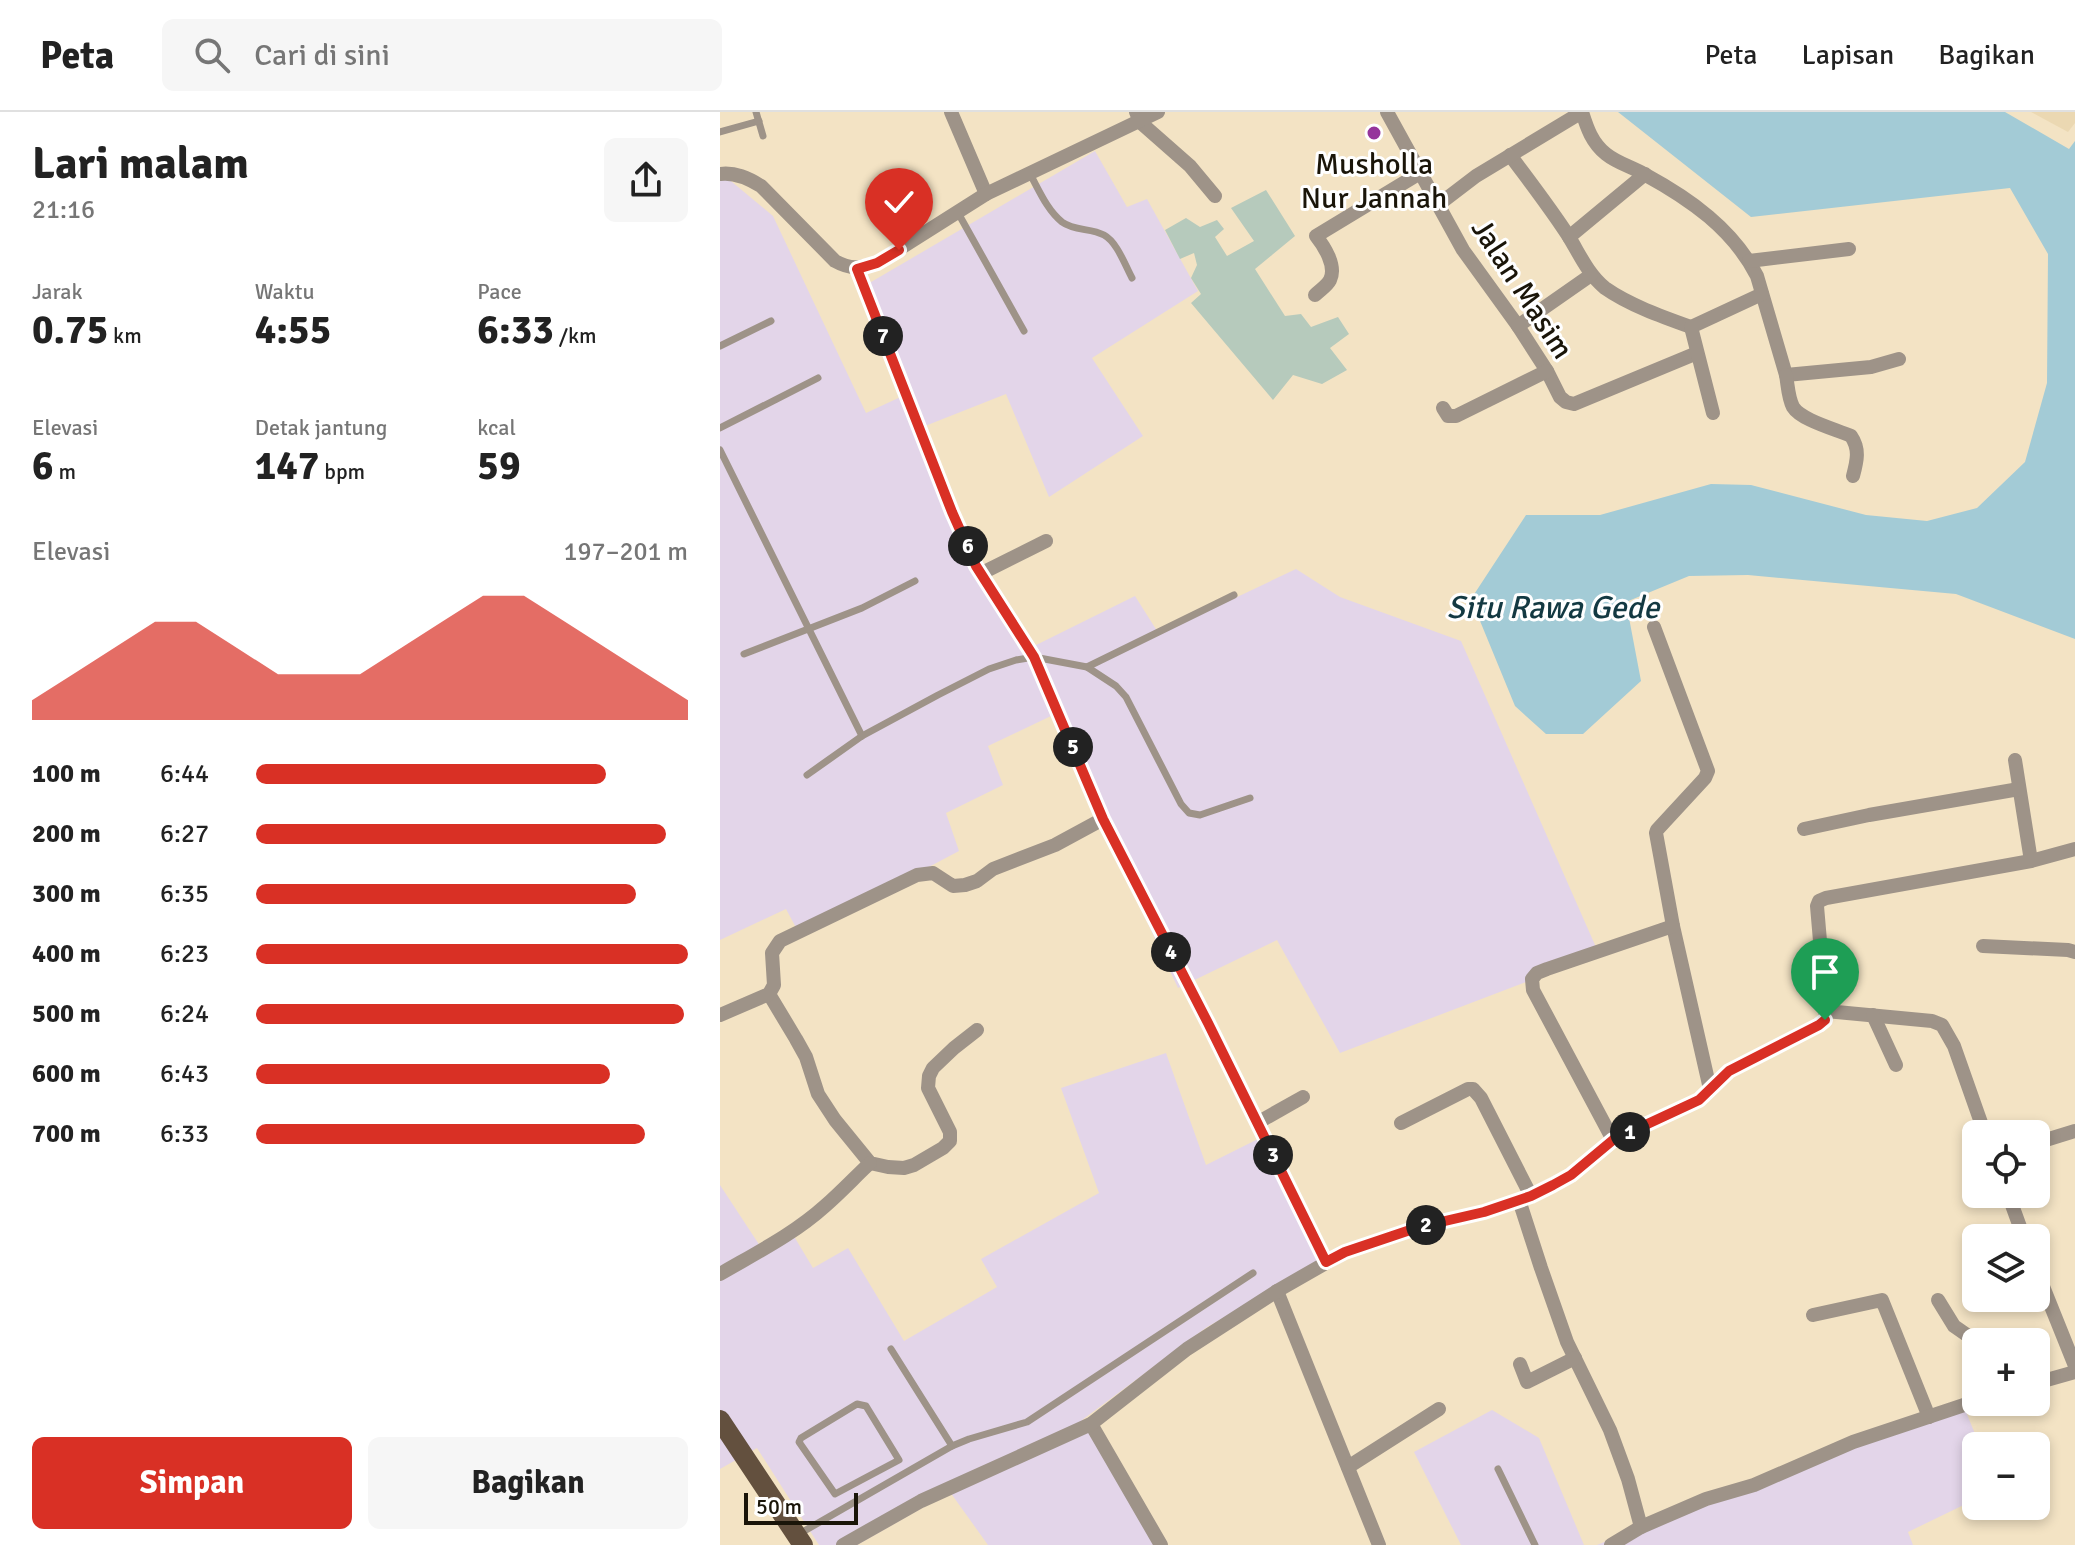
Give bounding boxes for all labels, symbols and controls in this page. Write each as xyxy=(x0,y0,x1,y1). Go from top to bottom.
search box xyxy=(162,19,722,91)
text: Peta xyxy=(40,32,114,79)
icon: search xyxy=(190,33,234,77)
text: Cari di sini xyxy=(254,37,390,74)
text: Peta xyxy=(1704,38,1758,72)
text: Lapisan xyxy=(1802,38,1894,72)
text: Bagikan xyxy=(1938,38,2035,72)
marker: Musholla Nur Jannah xyxy=(1365,124,1383,142)
text: Lari malam xyxy=(32,137,249,191)
button: share xyxy=(604,138,688,222)
place label: Musholla Nur Jannah xyxy=(1301,146,1447,217)
pin xyxy=(865,168,933,250)
icon: check xyxy=(877,180,921,224)
text: 21:16 xyxy=(32,194,95,226)
street label: Jalan Masim xyxy=(1463,212,1581,366)
text: Jarak xyxy=(32,278,83,305)
text: Waktu xyxy=(255,278,314,305)
text: Pace xyxy=(477,278,522,305)
text: 0.75 xyxy=(32,305,108,355)
text: 4:55 xyxy=(255,305,331,355)
text: 6:33 xyxy=(477,305,554,355)
pin: 7 xyxy=(863,316,903,356)
text: km xyxy=(108,322,142,349)
text: /km xyxy=(554,322,597,349)
text: 7 xyxy=(877,322,889,349)
text: Elevasi xyxy=(32,414,98,441)
text: Detak jantung xyxy=(255,414,387,441)
text: kcal xyxy=(477,414,516,441)
text: 6 xyxy=(32,441,54,491)
text: 147 xyxy=(255,441,319,491)
text: 59 xyxy=(477,441,521,491)
text: m xyxy=(54,458,76,485)
text: bpm xyxy=(319,458,365,485)
pin: 6 xyxy=(948,526,988,566)
text: 6 xyxy=(962,532,974,559)
text: Elevasi xyxy=(32,536,110,568)
text: 197–201 m xyxy=(564,536,688,568)
water label: Situ Rawa Gede xyxy=(1447,588,1661,627)
pin: 5 xyxy=(1053,727,1093,767)
text: 5 xyxy=(1067,733,1079,760)
text: 100 m xyxy=(32,758,101,790)
text: 6:44 xyxy=(160,758,209,790)
text: 200 m xyxy=(32,818,101,850)
text: 6:27 xyxy=(160,818,209,850)
text: 300 m xyxy=(32,878,101,910)
text: 6:35 xyxy=(160,878,209,910)
pin: 4 xyxy=(1151,932,1191,972)
text: 400 m xyxy=(32,938,101,970)
text: 6:23 xyxy=(160,938,209,970)
text: 4 xyxy=(1165,938,1177,965)
pin xyxy=(1791,938,1859,1020)
icon: arrive xyxy=(1803,950,1847,994)
text: 500 m xyxy=(32,998,101,1030)
text: 6:24 xyxy=(160,998,209,1030)
text: 600 m xyxy=(32,1058,101,1090)
text: 6:43 xyxy=(160,1058,209,1090)
pin: 1 xyxy=(1610,1112,1650,1152)
text: 700 m xyxy=(32,1118,101,1150)
text: 6:33 xyxy=(160,1118,209,1150)
text: 1 xyxy=(1624,1118,1636,1145)
map controls xyxy=(1962,1120,2050,1520)
button: locate xyxy=(1962,1120,2050,1208)
pin: 3 xyxy=(1253,1135,1293,1175)
text: 3 xyxy=(1267,1141,1279,1168)
pin: 2 xyxy=(1406,1205,1446,1245)
text: 2 xyxy=(1420,1211,1432,1238)
button: layers xyxy=(1962,1224,2050,1312)
button: + xyxy=(1962,1328,2050,1416)
button: − xyxy=(1962,1432,2050,1520)
button: Simpan xyxy=(32,1437,352,1529)
button: Bagikan xyxy=(368,1437,688,1529)
scale bar xyxy=(744,1489,858,1525)
text: 50 m xyxy=(756,1493,802,1520)

